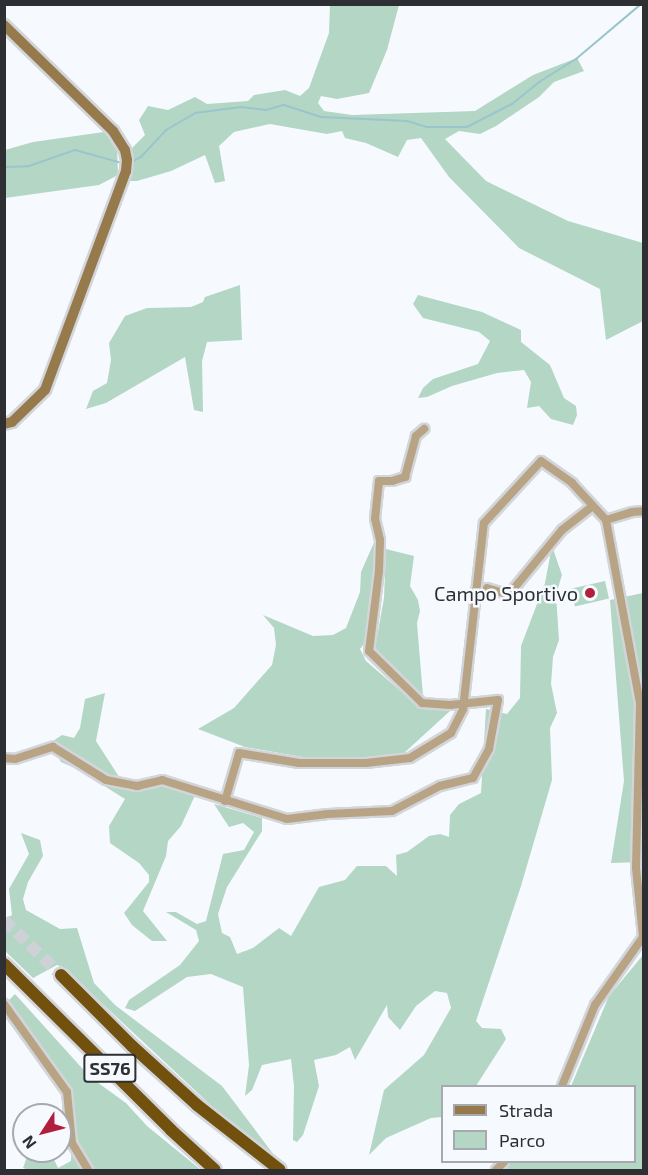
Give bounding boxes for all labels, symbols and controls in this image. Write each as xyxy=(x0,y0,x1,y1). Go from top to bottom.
place label: Campo Sportivo xyxy=(434,581,578,605)
marker: Campo Sportivo xyxy=(583,586,597,600)
road number: SS76 xyxy=(83,1053,137,1083)
legend xyxy=(441,1085,636,1163)
text: Strada xyxy=(499,1099,553,1121)
north arrow xyxy=(12,1103,72,1163)
text: Parco xyxy=(499,1129,545,1151)
text: N xyxy=(18,1132,40,1153)

